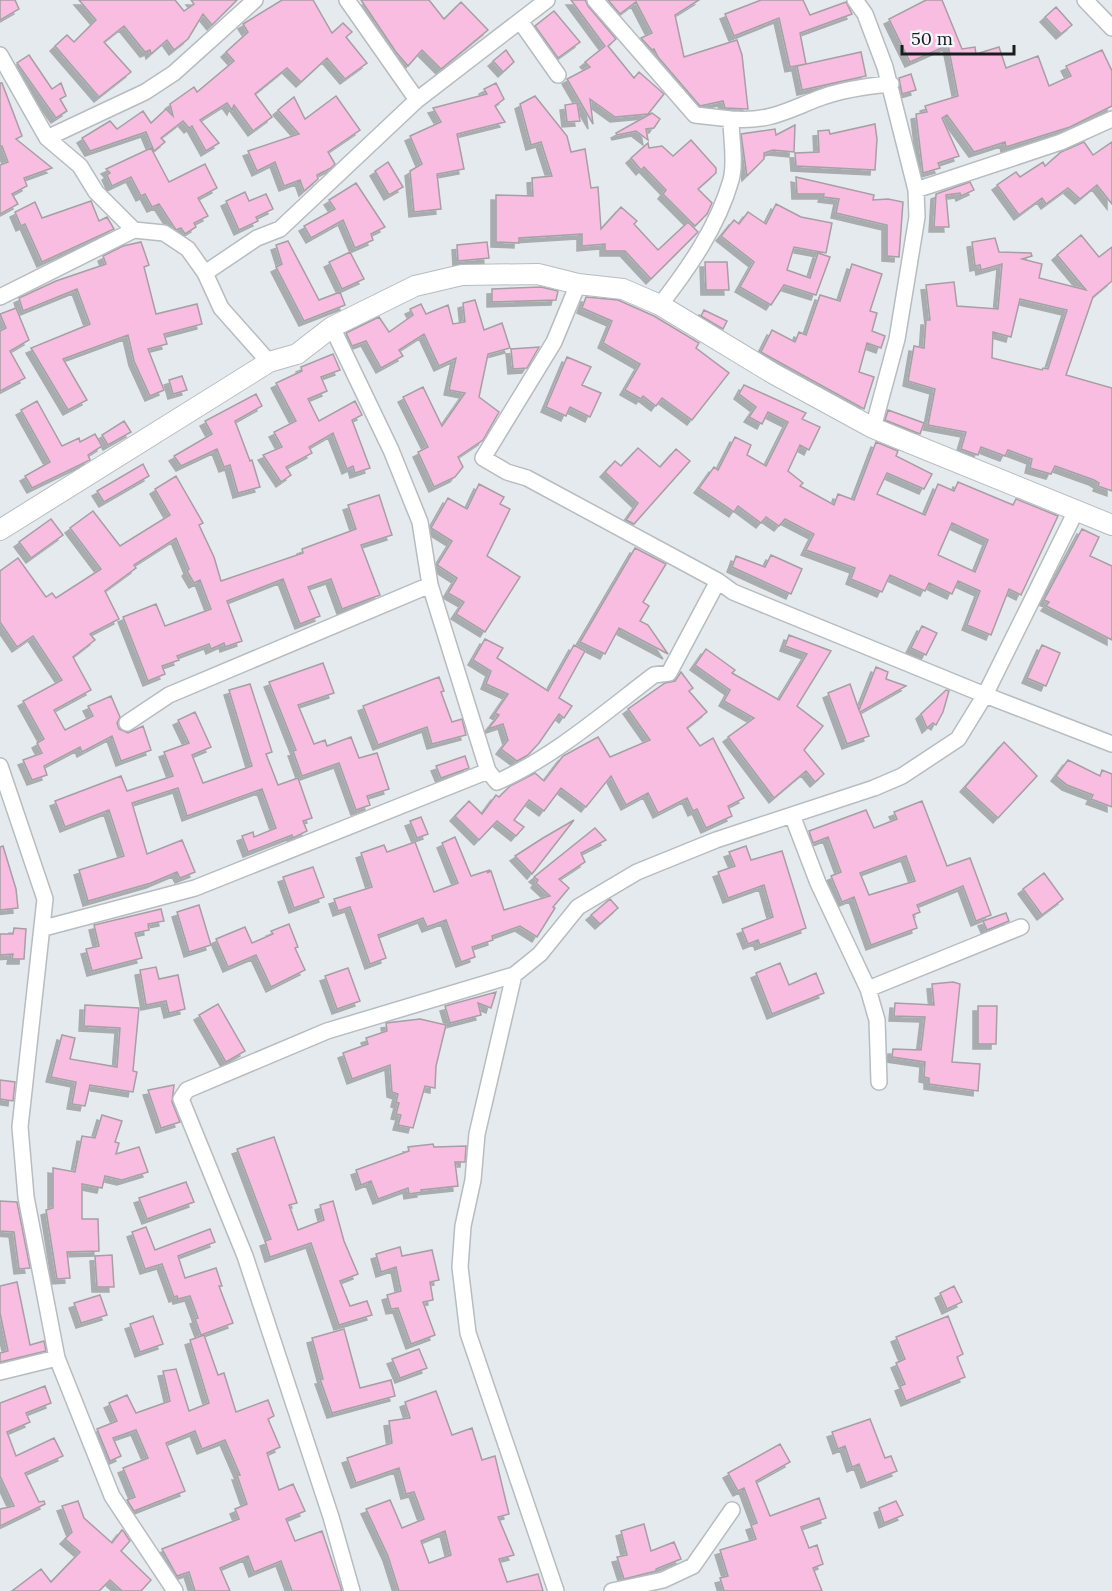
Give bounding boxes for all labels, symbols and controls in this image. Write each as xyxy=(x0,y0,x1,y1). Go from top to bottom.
scale bar xyxy=(902,18,1014,56)
text: 50 m xyxy=(911,27,953,50)

